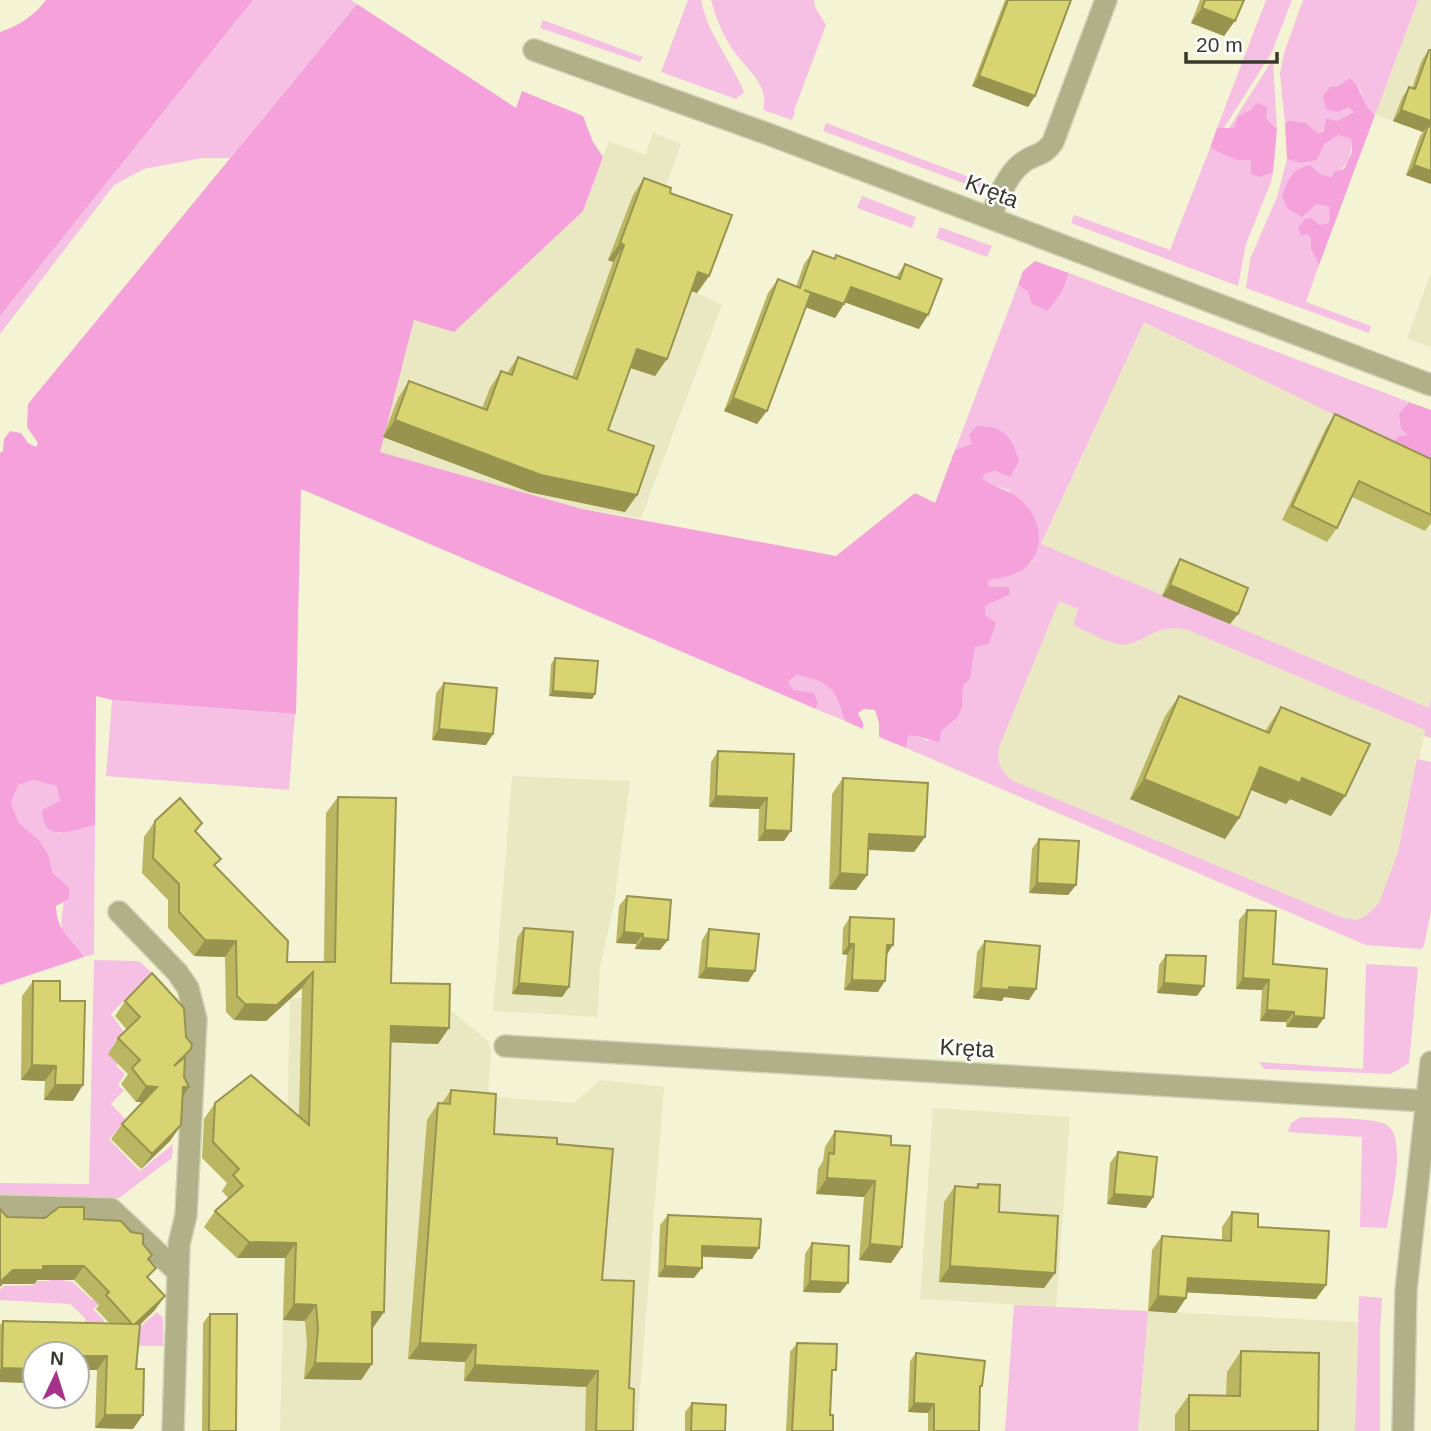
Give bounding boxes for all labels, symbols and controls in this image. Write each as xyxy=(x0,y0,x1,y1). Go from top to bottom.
scale bar xyxy=(1186,21,1277,65)
text: 20 m xyxy=(1196,33,1243,56)
street label: Kręta xyxy=(962,169,1023,213)
street label: Kręta xyxy=(939,1034,995,1062)
north arrow xyxy=(21,1340,91,1410)
text: N xyxy=(50,1348,65,1369)

